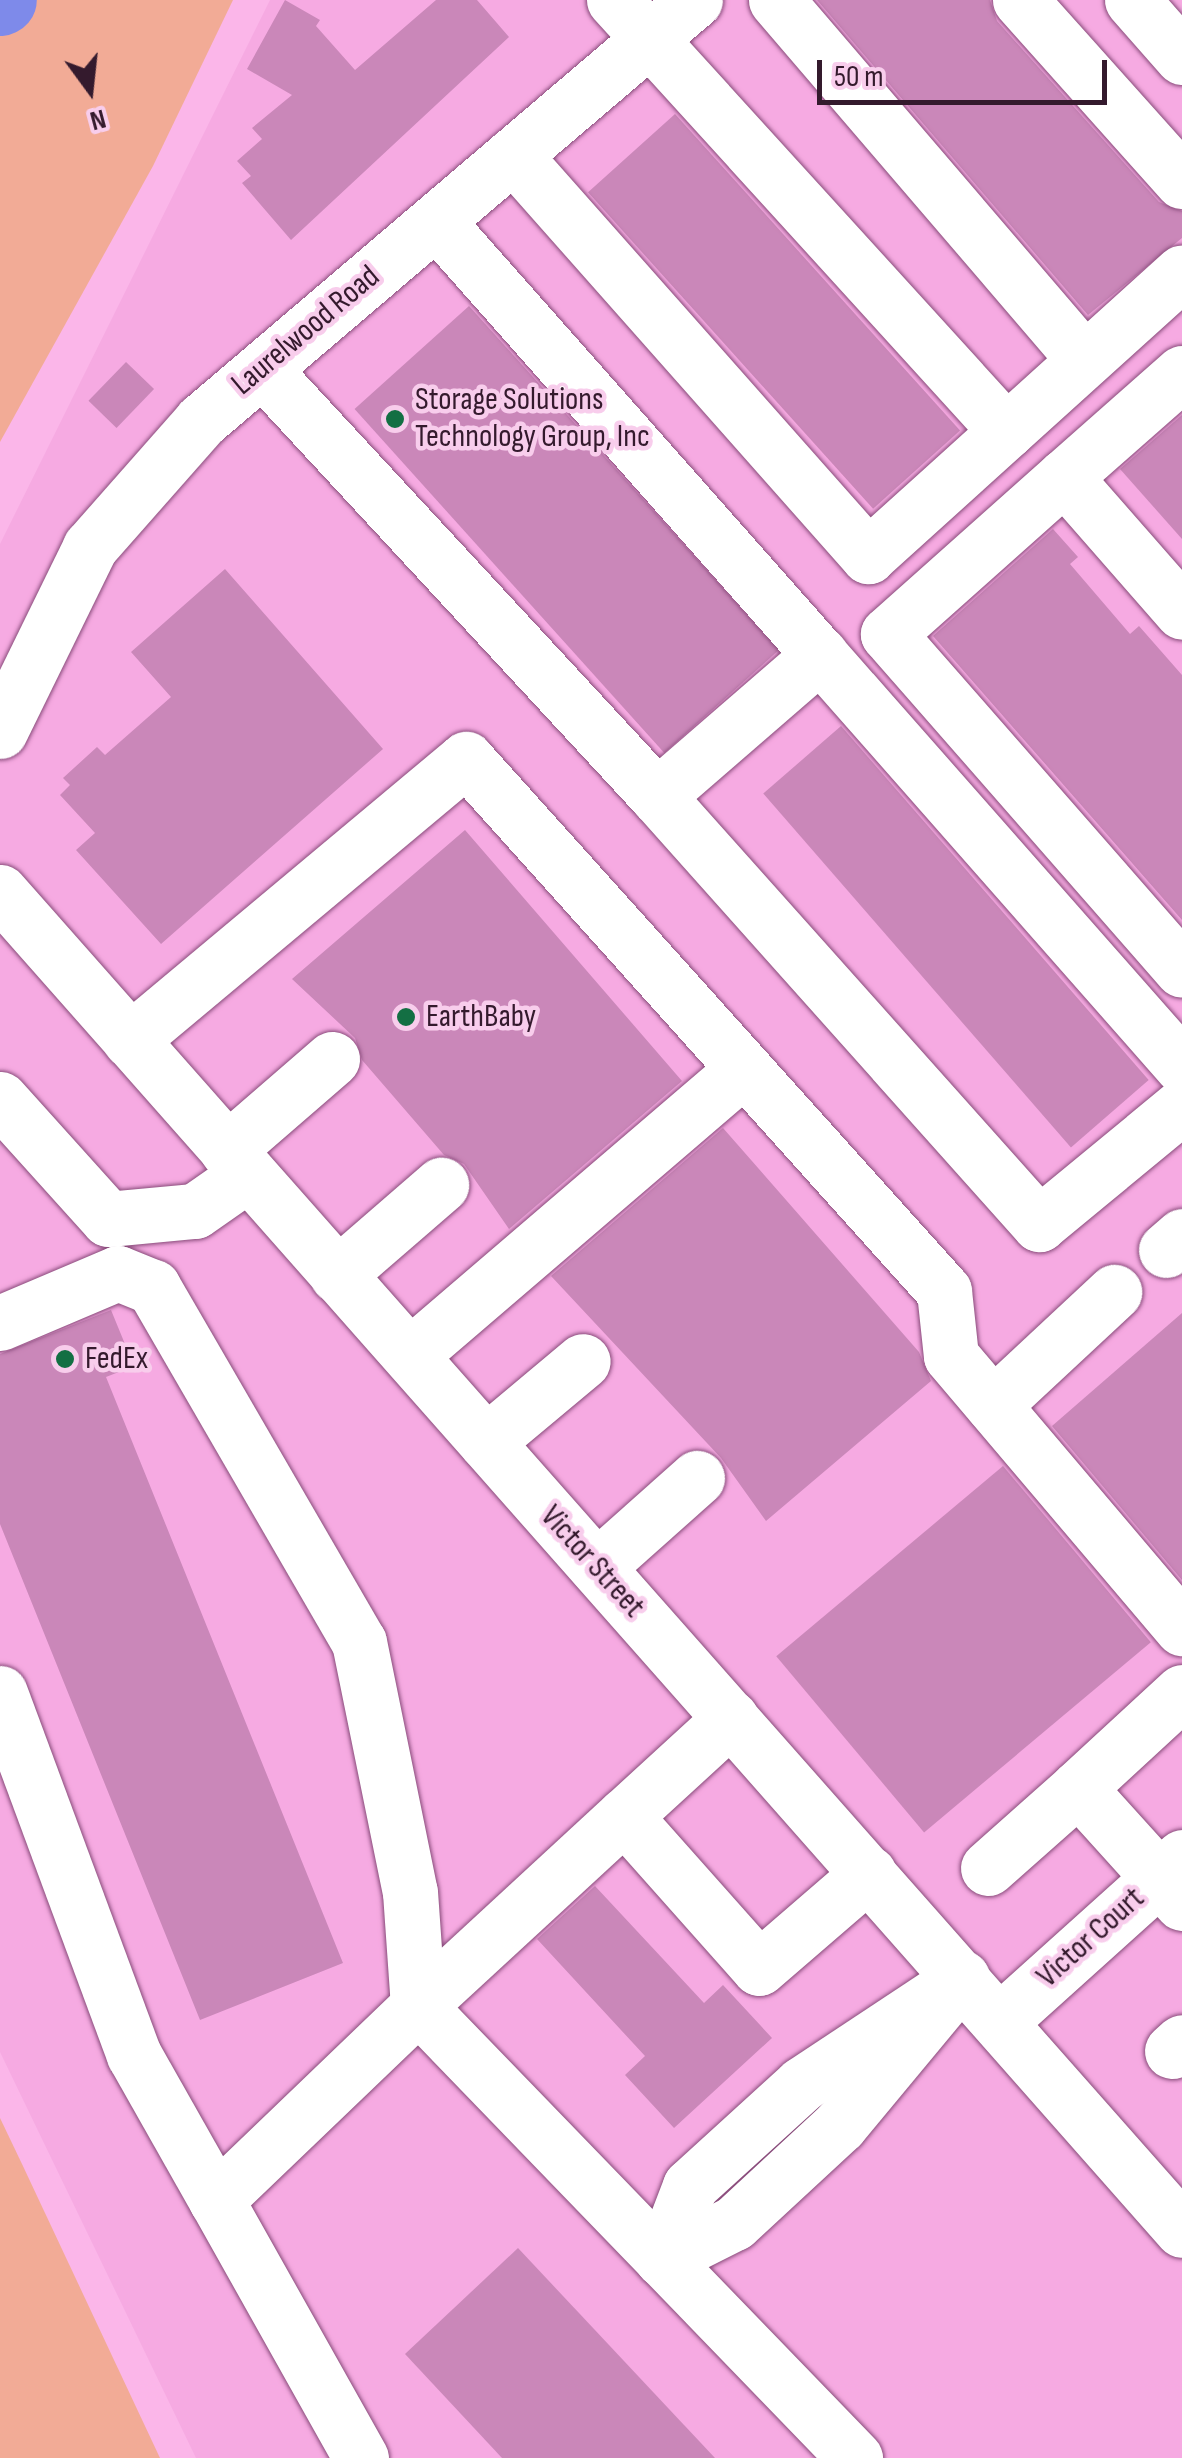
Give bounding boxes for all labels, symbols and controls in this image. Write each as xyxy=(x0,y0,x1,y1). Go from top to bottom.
north arrow xyxy=(40,40,140,140)
scale bar xyxy=(822,40,1112,102)
text: 50 m xyxy=(834,59,883,95)
text: N xyxy=(86,102,109,137)
street label: Laurelwood Road xyxy=(224,258,388,404)
place label: Storage Solutions Technology Group, Inc xyxy=(415,382,650,457)
marker: Storage Solutions Technology Group, Inc xyxy=(384,408,406,430)
place label: EarthBaby xyxy=(426,998,536,1036)
marker: EarthBaby xyxy=(395,1006,417,1028)
place label: FedEx xyxy=(85,1340,148,1378)
marker: FedEx xyxy=(54,1348,76,1370)
street label: Victor Street xyxy=(532,1498,652,1626)
street label: Victor Court xyxy=(1029,1880,1153,1996)

